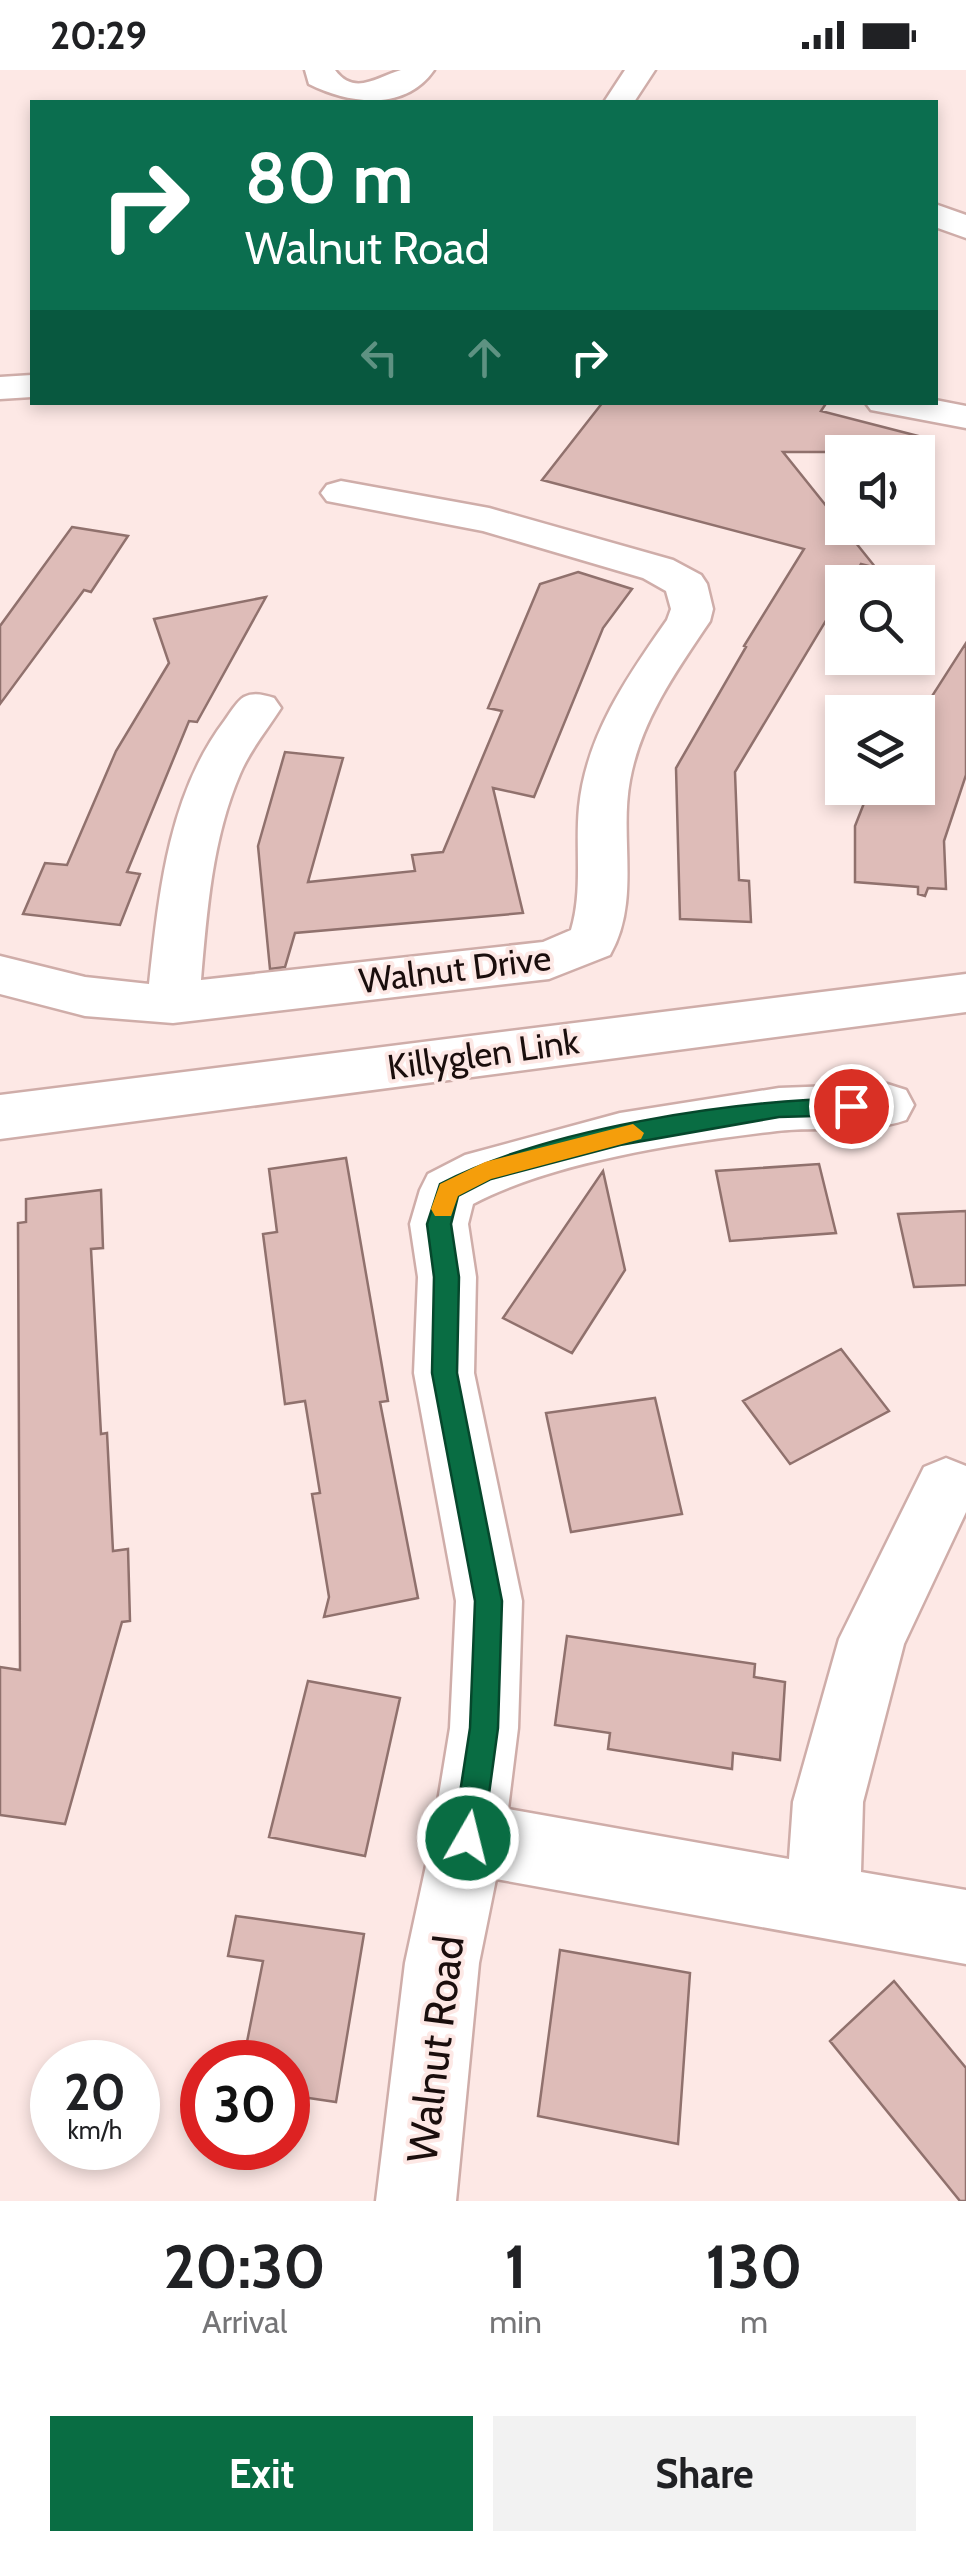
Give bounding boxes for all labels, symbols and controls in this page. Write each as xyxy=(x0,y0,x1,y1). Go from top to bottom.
text: 20:29 xyxy=(50,12,147,59)
text: 80 m xyxy=(245,135,413,221)
icon: right xyxy=(80,140,210,270)
text: Walnut Road xyxy=(245,221,490,275)
icon: left xyxy=(352,330,407,385)
icon: ahead xyxy=(457,330,512,385)
icon: right xyxy=(562,330,617,385)
map controls xyxy=(825,435,935,805)
button: sound xyxy=(825,435,935,545)
button: search xyxy=(825,565,935,675)
button: layers xyxy=(825,695,935,805)
street label: Walnut Drive xyxy=(357,936,553,1002)
street label: Killyglen Link xyxy=(385,1019,582,1089)
pin xyxy=(809,1064,894,1149)
icon: arrive xyxy=(824,1079,879,1134)
position arrow xyxy=(416,1786,520,1890)
street label: Walnut Road xyxy=(395,1933,475,2165)
speed limit sign: 30 xyxy=(180,2040,310,2170)
text: 20 xyxy=(64,2062,126,2123)
text: km/h xyxy=(68,2115,122,2145)
text: 20:30 xyxy=(164,2230,326,2303)
text: 1 xyxy=(505,2230,527,2303)
text: 130 xyxy=(706,2230,802,2303)
text: Arrival xyxy=(202,2302,287,2341)
text: min xyxy=(489,2302,542,2341)
text: m xyxy=(740,2302,768,2341)
button: Exit xyxy=(50,2416,473,2531)
button: Share xyxy=(493,2416,916,2531)

